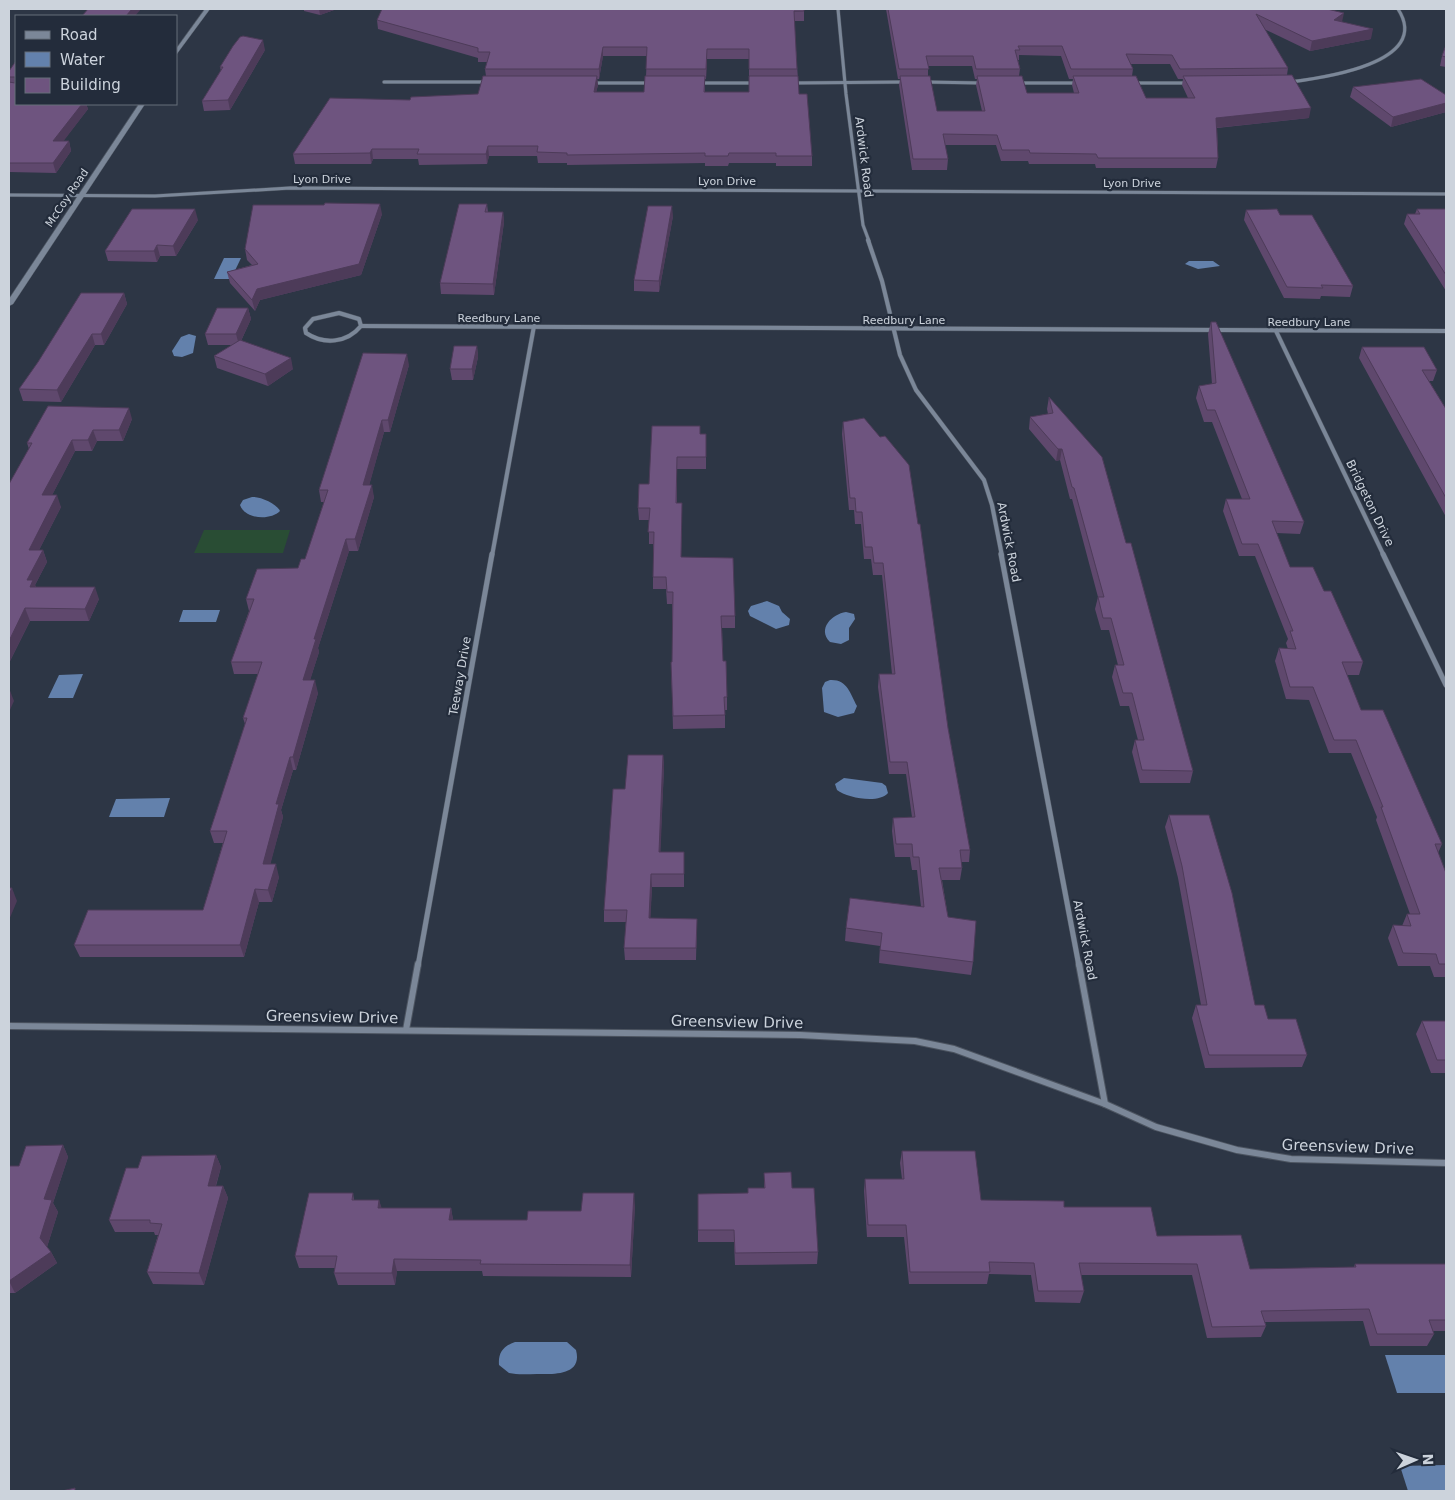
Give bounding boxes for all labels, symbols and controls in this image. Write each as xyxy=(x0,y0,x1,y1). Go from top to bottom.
legend xyxy=(15,15,178,105)
text: Road xyxy=(60,26,98,44)
text: Water xyxy=(60,51,105,69)
text: Building xyxy=(60,76,121,94)
street label: Ardwick Road xyxy=(852,116,876,198)
street label: McCoy Road xyxy=(43,166,91,230)
street label: Lyon Drive xyxy=(293,173,351,186)
street label: Lyon Drive xyxy=(698,175,756,188)
street label: Lyon Drive xyxy=(1103,177,1161,190)
street label: Reedbury Lane xyxy=(458,312,541,325)
street label: Reedbury Lane xyxy=(863,314,946,327)
street label: Reedbury Lane xyxy=(1268,316,1351,329)
street label: Bridgeton Drive xyxy=(1343,457,1397,549)
street label: Ardwick Road xyxy=(994,501,1024,583)
street label: Teeway Drive xyxy=(446,635,474,718)
street label: Ardwick Road xyxy=(1070,899,1100,981)
street label: Greensview Drive xyxy=(266,1007,398,1027)
street label: Greensview Drive xyxy=(671,1012,803,1032)
street label: Greensview Drive xyxy=(1281,1136,1415,1158)
north arrow xyxy=(1390,1435,1440,1485)
text: N xyxy=(1420,1453,1436,1466)

